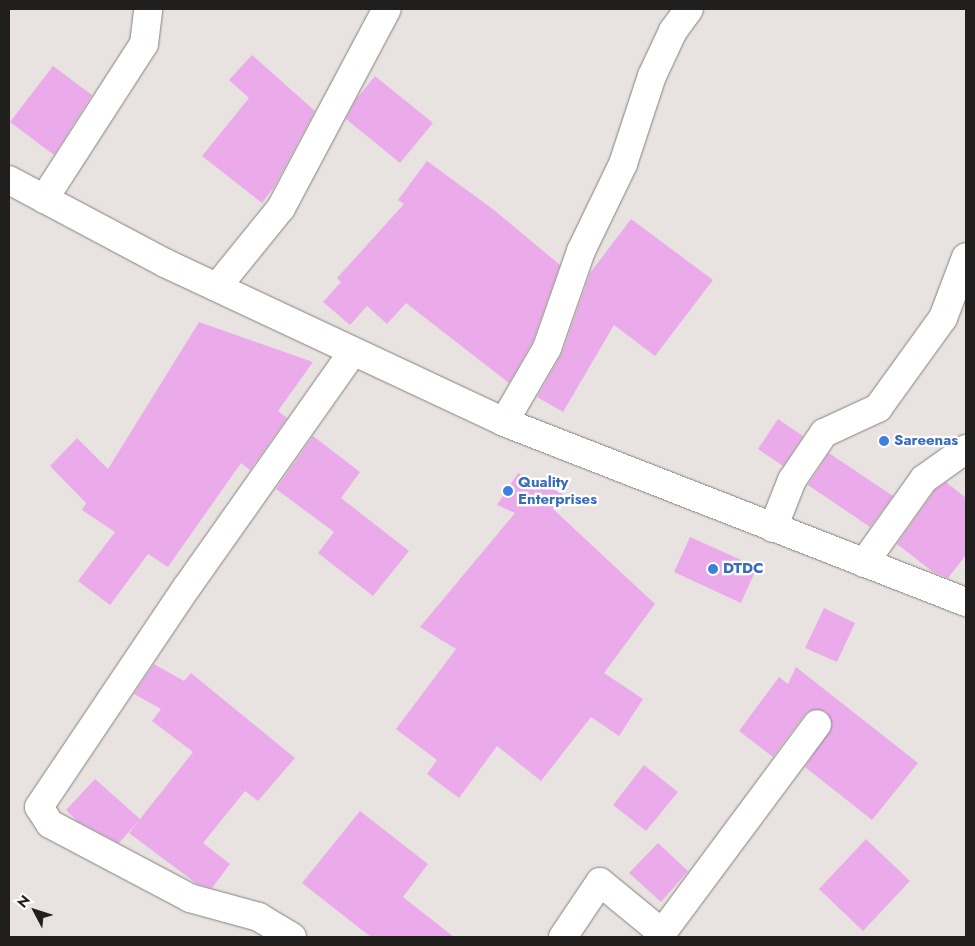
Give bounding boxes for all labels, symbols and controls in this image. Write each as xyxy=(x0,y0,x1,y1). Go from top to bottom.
place label: Sareenas xyxy=(894,432,958,450)
marker: Sareenas xyxy=(878,435,890,447)
place label: Quality Enterprises xyxy=(518,473,597,508)
marker: Quality Enterprises xyxy=(502,485,514,497)
place label: DTDC xyxy=(723,560,763,578)
marker: DTDC xyxy=(707,563,719,575)
north arrow xyxy=(10,886,60,936)
text: N xyxy=(12,891,35,912)

